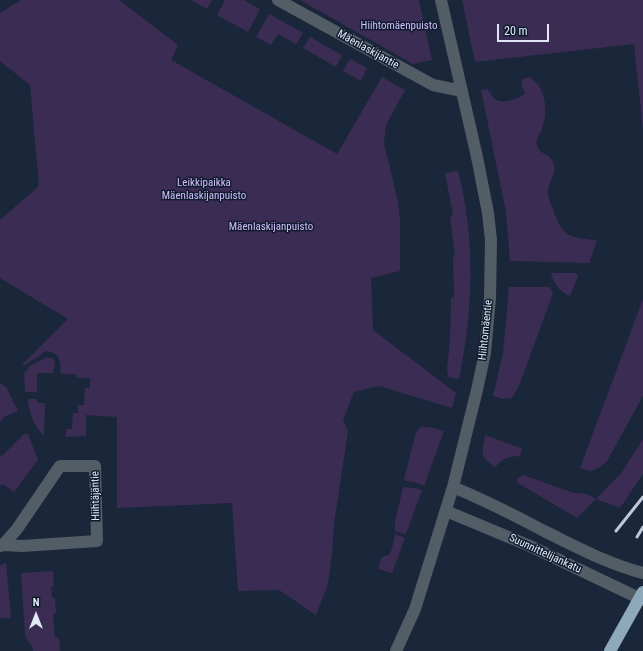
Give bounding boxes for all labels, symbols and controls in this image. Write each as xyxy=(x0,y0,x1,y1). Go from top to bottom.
scale bar xyxy=(499,16,551,42)
park label: Hiihtomäenpuisto xyxy=(361,19,437,33)
text: 20 m xyxy=(504,24,528,38)
street label: Mäenlaskijantie xyxy=(335,28,401,72)
park label: Leikkipaikka Mäenlaskijanpuisto xyxy=(162,176,246,202)
park label: Mäenlaskijanpuisto xyxy=(229,220,313,234)
street label: Hiihtomäentie xyxy=(476,299,496,361)
street label: Hiihtäjäntie xyxy=(89,471,103,521)
street label: Suunnittelijankatu xyxy=(507,532,583,576)
north arrow xyxy=(16,595,56,635)
text: N xyxy=(33,596,39,609)

